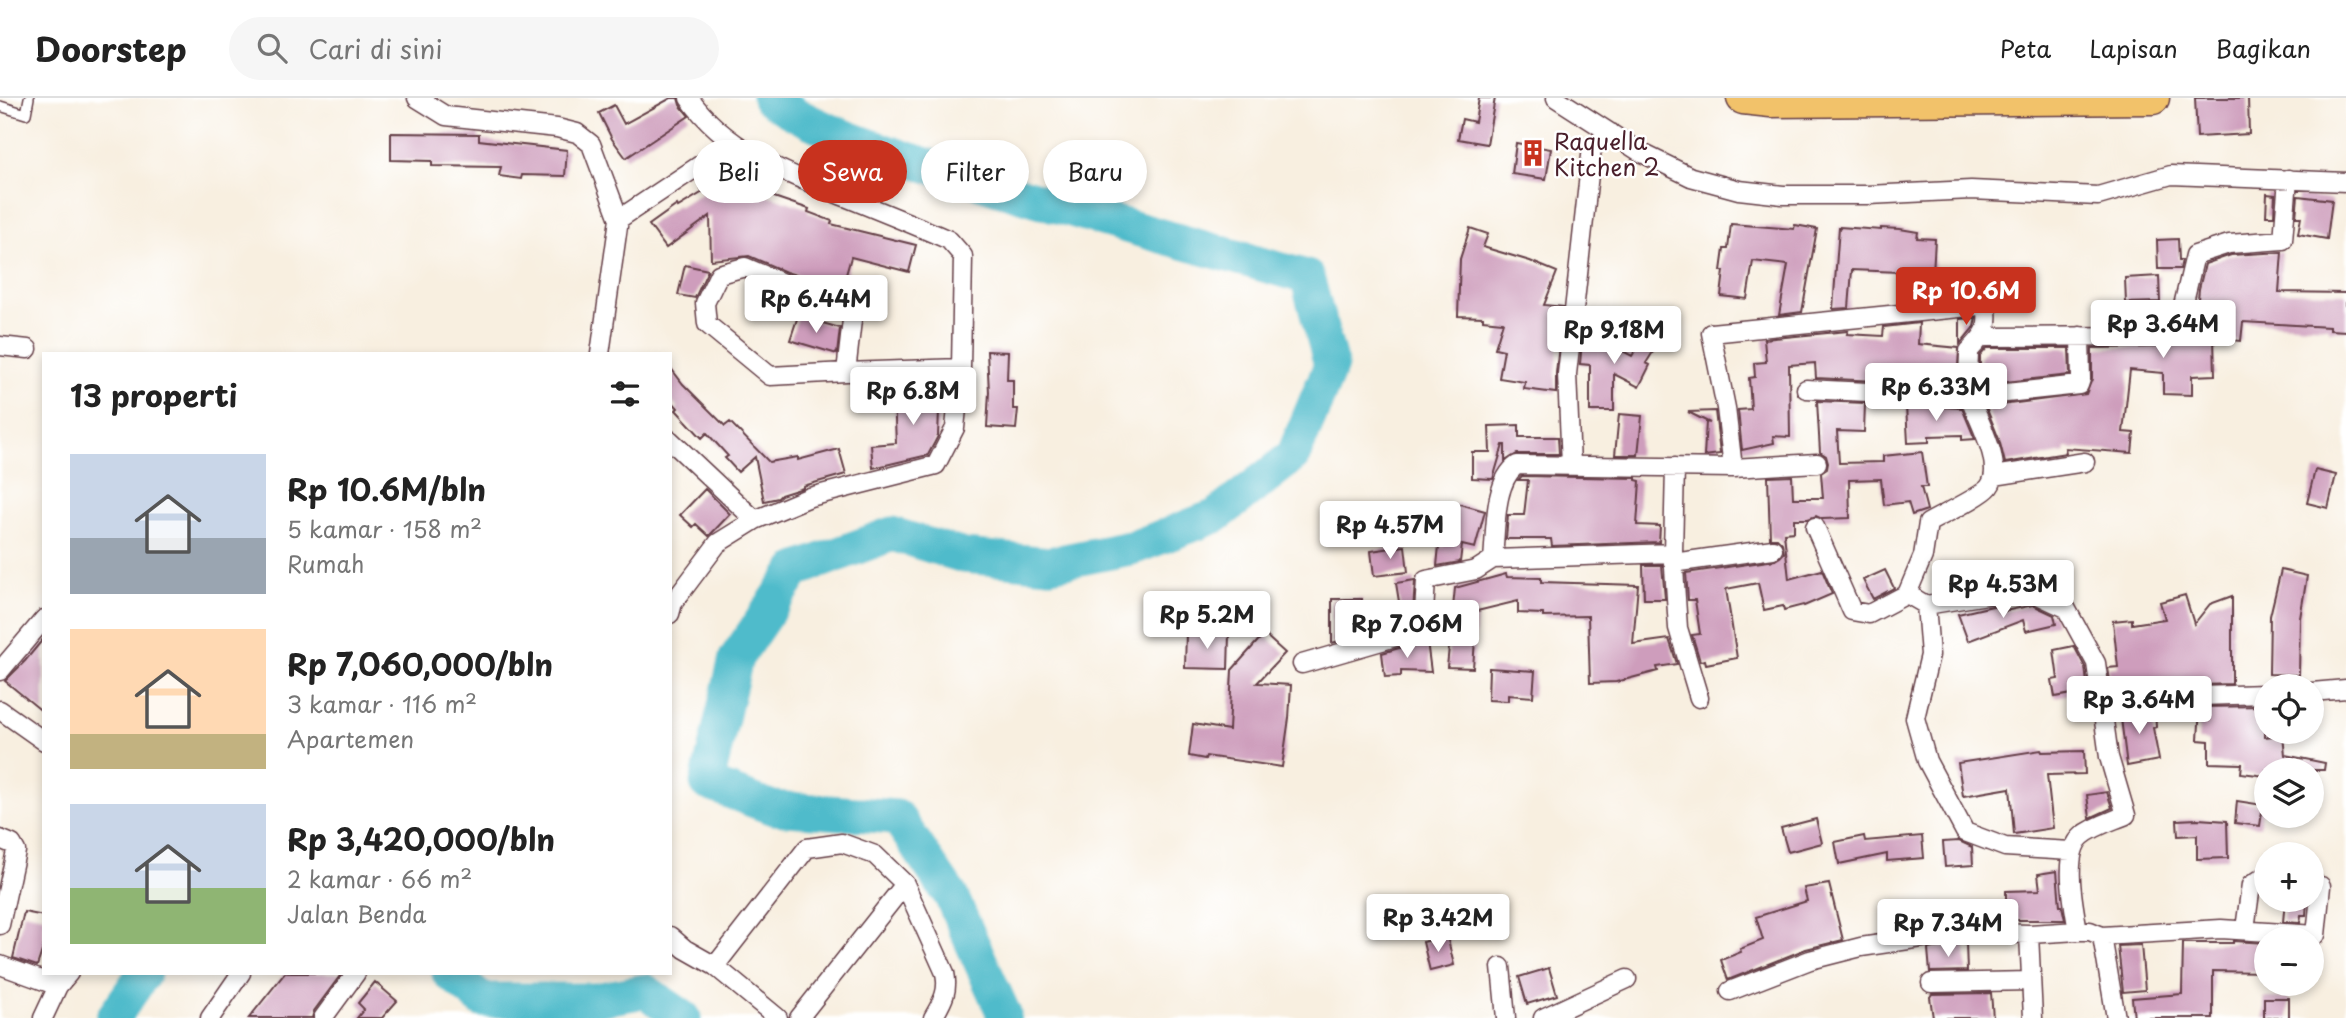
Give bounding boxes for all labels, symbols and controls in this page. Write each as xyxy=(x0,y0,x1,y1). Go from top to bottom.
search box xyxy=(229,17,719,80)
text: Doorstep xyxy=(35,23,187,73)
icon: search xyxy=(253,29,291,67)
text: Cari di sini xyxy=(309,29,443,68)
text: Peta xyxy=(2000,30,2051,66)
text: Lapisan xyxy=(2089,30,2178,66)
text: Bagikan xyxy=(2216,30,2311,66)
place label: Raquella Kitchen 2 xyxy=(1554,123,1660,184)
building icon: Raquella Kitchen 2 xyxy=(1518,138,1548,168)
chip: Beli xyxy=(693,140,784,203)
chip: Sewa xyxy=(798,140,907,203)
chip: Filter xyxy=(921,140,1029,203)
chip: Baru xyxy=(1043,140,1147,203)
pin: Rp 10.6M xyxy=(1894,268,2038,327)
text: Rp 10.6M xyxy=(1912,272,2020,307)
pin: Rp 6.44M xyxy=(744,275,888,335)
text: Rp 6.44M xyxy=(761,280,871,315)
pin: Rp 3.64M xyxy=(2091,300,2235,360)
text: Rp 3.64M xyxy=(2107,305,2219,340)
pin: Rp 9.18M xyxy=(1542,306,1686,366)
text: Rp 9.18M xyxy=(1563,311,1665,346)
pin: Rp 6.33M xyxy=(1864,364,2008,423)
pin: Rp 6.8M xyxy=(848,368,978,427)
text: Rp 6.33M xyxy=(1881,368,1991,403)
text: 13 properti xyxy=(70,372,237,417)
text: Rp 6.8M xyxy=(866,372,960,407)
icon: filters xyxy=(606,375,644,413)
text: Rp 10.6M/bln xyxy=(287,466,486,511)
icon: home xyxy=(126,482,210,566)
pin: Rp 4.57M xyxy=(1318,502,1462,561)
text: Rp 4.57M xyxy=(1336,506,1444,541)
text: 5 kamar · 158 m² xyxy=(287,511,482,546)
text: Rumah xyxy=(287,546,364,581)
pin: Rp 4.53M xyxy=(1931,560,2075,620)
text: Rp 4.53M xyxy=(1948,565,2058,600)
pin: Rp 5.2M xyxy=(1142,592,1272,651)
text: Rp 5.2M xyxy=(1159,596,1255,631)
pin: Rp 7.06M xyxy=(1335,601,1479,660)
text: Rp 7.06M xyxy=(1351,605,1463,640)
text: Rp 7,060,000/bln xyxy=(287,641,553,686)
icon: home xyxy=(126,657,210,741)
map controls xyxy=(2254,674,2324,996)
button: locate xyxy=(2254,674,2324,744)
pin: Rp 3.64M xyxy=(2067,676,2211,736)
text: Rp 3.64M xyxy=(2083,681,2195,716)
text: 3 kamar · 116 m² xyxy=(287,686,477,721)
text: Apartemen xyxy=(287,721,414,756)
button: layers xyxy=(2254,758,2324,828)
text: Rp 3,420,000/bln xyxy=(287,816,555,861)
icon: home xyxy=(126,832,210,916)
button: + xyxy=(2254,842,2324,912)
text: 2 kamar · 66 m² xyxy=(287,861,472,896)
pin: Rp 3.42M xyxy=(1366,894,1510,954)
text: Jalan Benda xyxy=(287,896,426,931)
text: Rp 3.42M xyxy=(1382,899,1494,934)
pin: Rp 7.34M xyxy=(1876,900,2020,959)
text: Rp 7.34M xyxy=(1893,904,2003,939)
button: − xyxy=(2254,926,2324,996)

